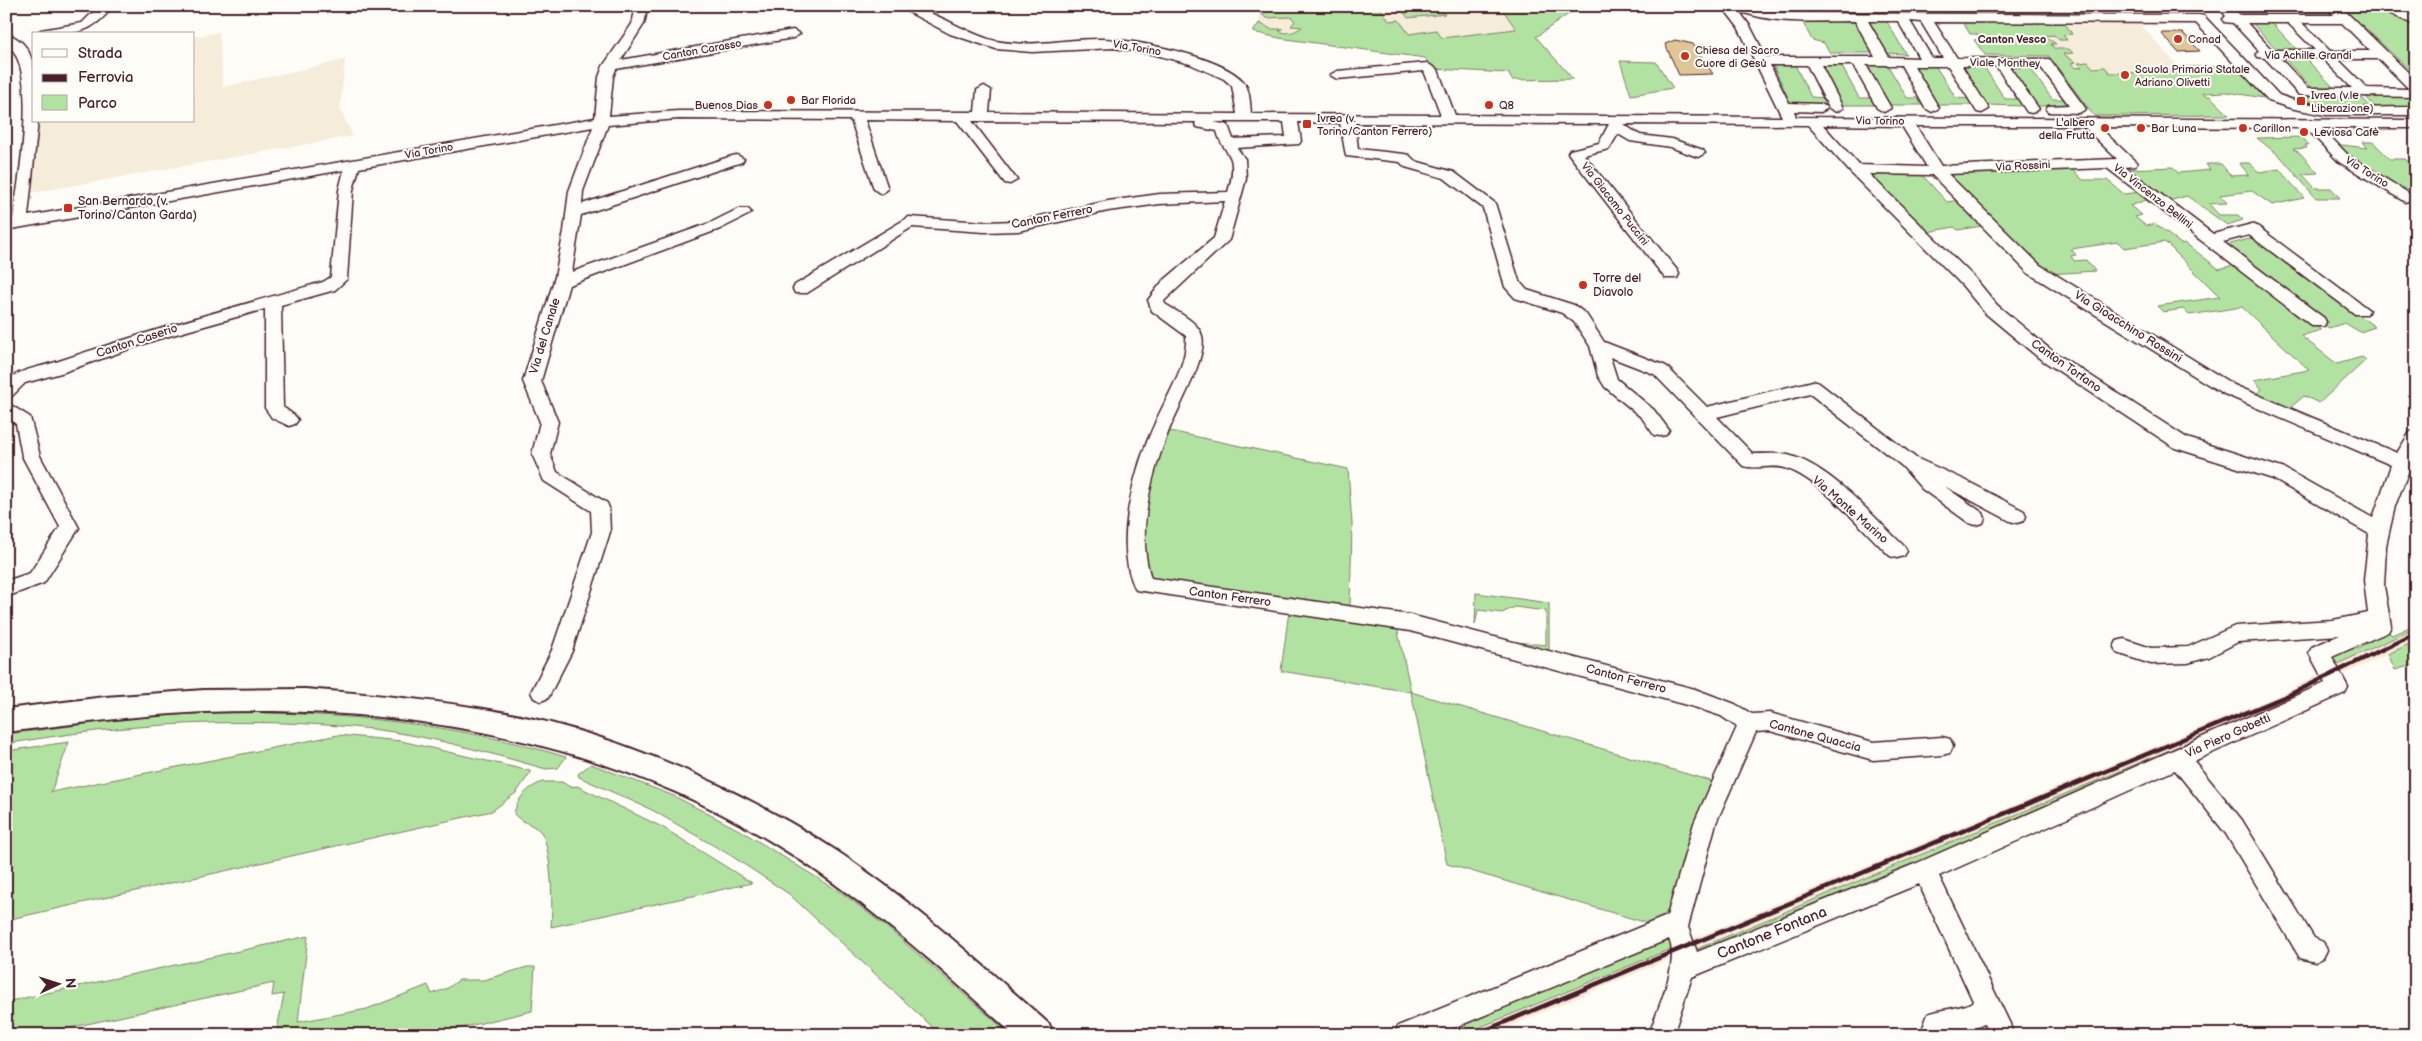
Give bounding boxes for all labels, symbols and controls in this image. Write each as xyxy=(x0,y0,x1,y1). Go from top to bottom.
legend xyxy=(32,32,195,122)
district label: Canton Vesco xyxy=(1978,33,2046,46)
marker: Conad xyxy=(2172,33,2184,45)
place label: Conad xyxy=(2188,33,2221,46)
street label: Canton Carasso xyxy=(662,37,742,63)
street label: Via Torino xyxy=(1112,37,1162,59)
text: Strada xyxy=(78,44,122,63)
place label: Chiesa del Sacro Cuore di Gesù xyxy=(1695,44,1779,70)
street label: Via Achille Grandi xyxy=(2264,49,2352,62)
marker: Chiesa del Sacro Cuore di Gesù xyxy=(1679,50,1691,62)
street label: Viale Monthey xyxy=(1970,56,2040,70)
place label: Scuola Primaria Statale Adriano Olivetti xyxy=(2135,63,2250,89)
text: Ferrovia xyxy=(78,68,134,87)
marker: Scuola Primaria Statale Adriano Olivetti xyxy=(2119,69,2131,81)
place label: Ivrea (v.le Liberazione) xyxy=(2311,89,2373,115)
text: Parco xyxy=(78,94,117,113)
marker: Bar Florida xyxy=(785,94,797,106)
place label: Bar Florida xyxy=(801,94,856,107)
marker: Ivrea (v.le Liberazione) xyxy=(2295,95,2307,107)
place label: Buenos Dias xyxy=(695,99,759,112)
marker: Buenos Dias xyxy=(762,99,774,111)
marker: Q8 xyxy=(1483,99,1495,111)
place label: Q8 xyxy=(1499,99,1514,112)
place label: Ivrea (v. Torino/Canton Ferrero) xyxy=(1317,112,1432,138)
street label: Via Torino xyxy=(1855,114,1905,128)
place label: L'albero della Frutta xyxy=(2039,116,2095,142)
marker: Ivrea (v. Torino/Canton Ferrero) xyxy=(1301,118,1313,130)
marker: L'albero della Frutta xyxy=(2099,122,2111,134)
marker: Bar Luna xyxy=(2135,122,2147,134)
place label: Bar Luna xyxy=(2151,122,2197,135)
marker: Carillon xyxy=(2237,122,2249,134)
place label: Carillon xyxy=(2253,122,2291,135)
marker: Leviosa Cafè xyxy=(2298,126,2310,138)
place label: Leviosa Cafè xyxy=(2314,126,2379,139)
street label: Via Torino xyxy=(404,140,454,162)
street label: Via Torino xyxy=(2343,154,2391,190)
street label: Via Rossini xyxy=(1995,158,2051,174)
street label: Via Giacomo Puccini xyxy=(1578,160,1652,248)
street label: Via Vincenzo Bellini xyxy=(2111,161,2195,231)
place label: San Bernardo (v. Torino/Canton Garda) xyxy=(78,194,197,223)
marker: San Bernardo (v. Torino/Canton Garda) xyxy=(62,202,74,214)
street label: Canton Ferrero xyxy=(1010,202,1094,232)
place label: Torre del Diavolo xyxy=(1593,271,1641,300)
marker: Torre del Diavolo xyxy=(1577,279,1589,291)
street label: Via Gioacchino Rossini xyxy=(2071,288,2185,366)
street label: Via del Canale xyxy=(526,296,564,376)
street label: Canton Caserio xyxy=(94,321,180,361)
street label: Canton Torfano xyxy=(2028,336,2104,396)
street label: Via Monte Marino xyxy=(1809,473,1891,547)
street label: Canton Ferrero xyxy=(1188,584,1272,610)
street label: Canton Ferrero xyxy=(1584,661,1668,697)
street label: Via Piero Gobetti xyxy=(2183,710,2273,762)
street label: Cantone Quaccia xyxy=(1767,717,1863,756)
street label: Cantone Fontana xyxy=(1714,902,1830,964)
north arrow xyxy=(32,958,82,1008)
text: N xyxy=(62,977,79,989)

